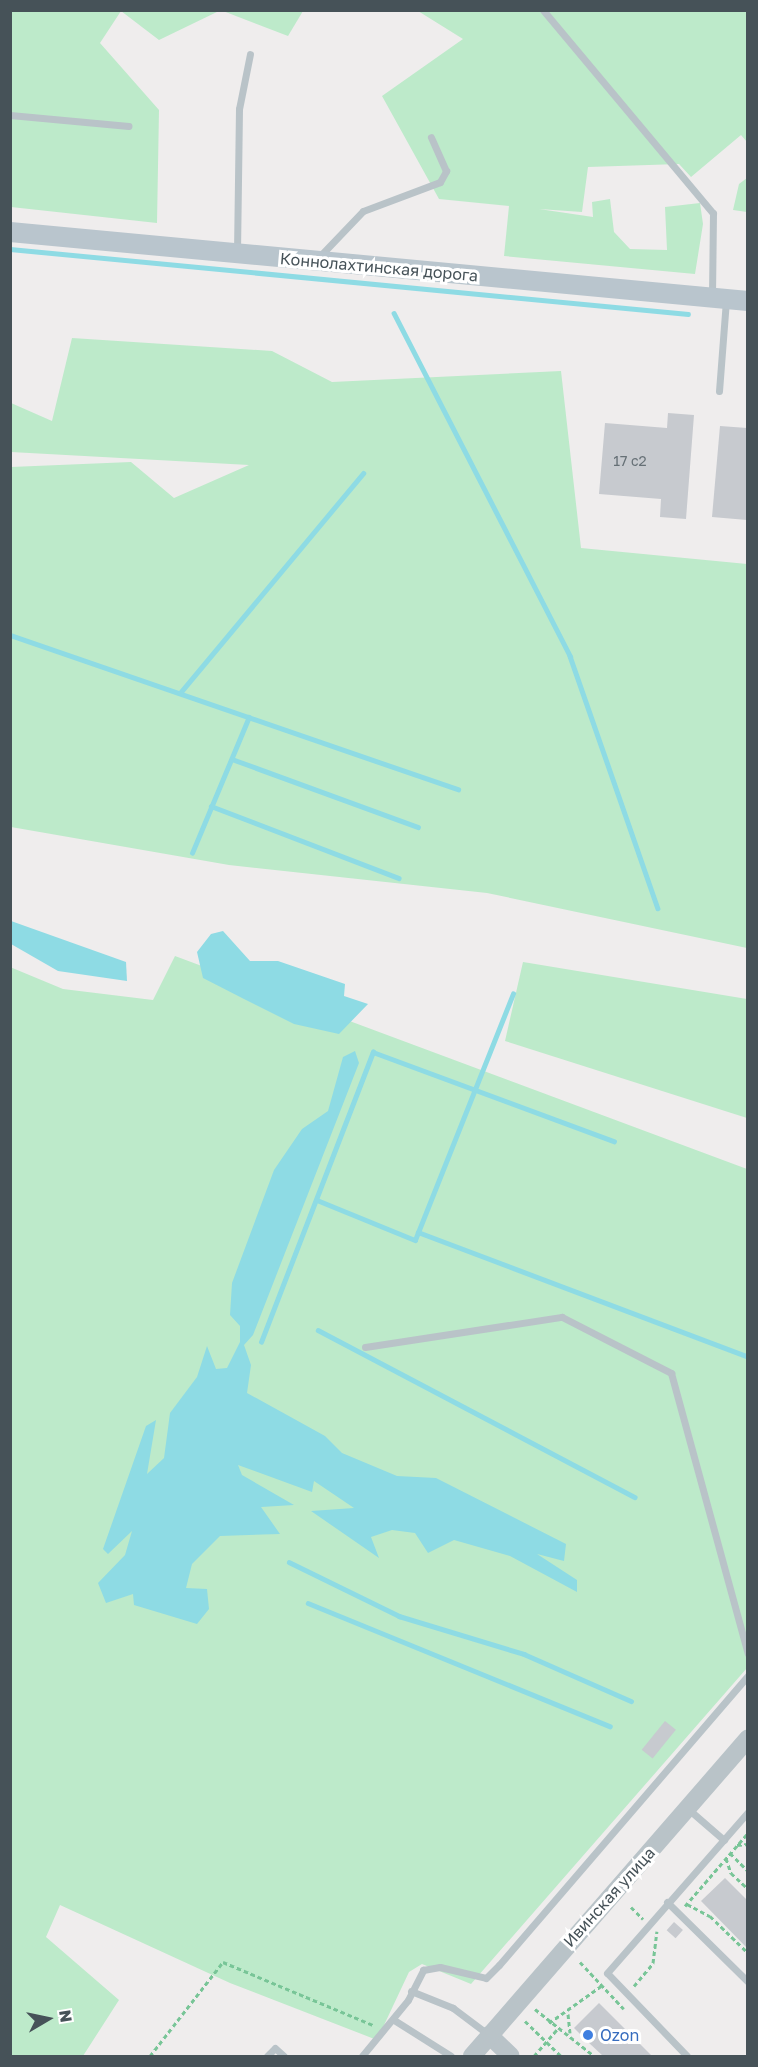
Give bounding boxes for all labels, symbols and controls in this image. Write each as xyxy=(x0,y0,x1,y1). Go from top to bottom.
street label: Коннолахтинская дорога xyxy=(279,249,479,285)
house number: 17 с2 xyxy=(613,453,647,469)
street label: Ивинская улица xyxy=(559,1843,659,1951)
north arrow xyxy=(18,1989,78,2049)
text: N xyxy=(55,2009,77,2024)
place label: Ozon xyxy=(600,2025,639,2045)
marker: Ozon xyxy=(581,2028,595,2042)

